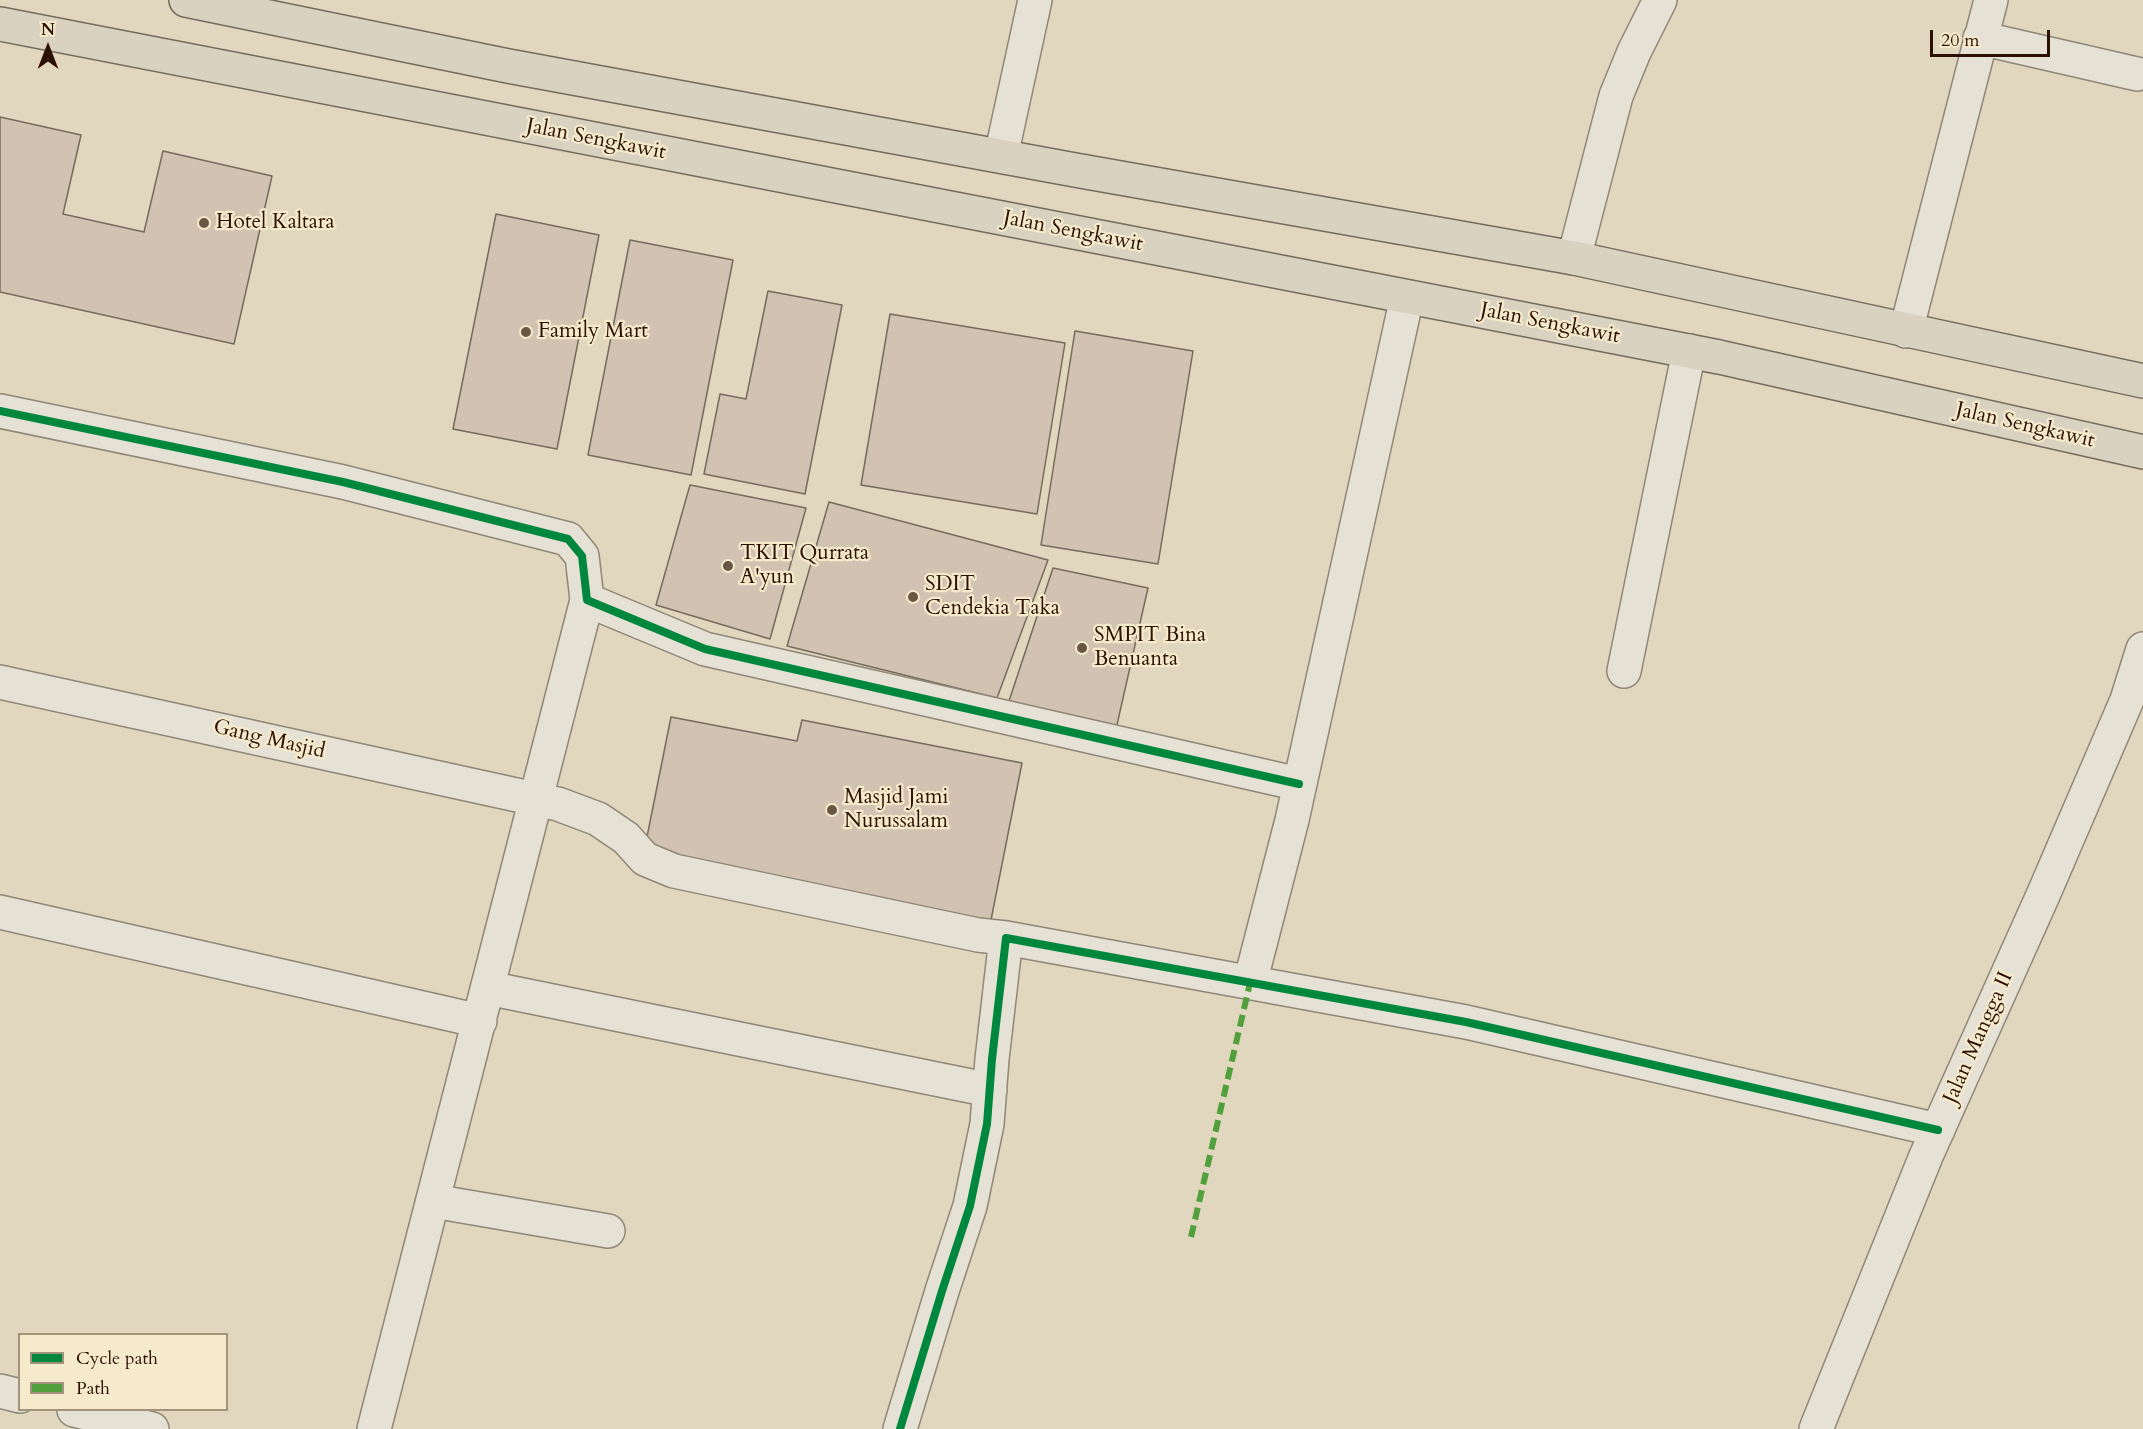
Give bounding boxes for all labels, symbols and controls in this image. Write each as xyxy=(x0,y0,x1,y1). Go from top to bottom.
north arrow xyxy=(18,18,78,78)
scale bar xyxy=(1933,18,2053,56)
text: N xyxy=(41,19,55,41)
text: 20 m xyxy=(1941,28,1980,53)
street label: Jalan Sengkawit xyxy=(524,114,668,166)
street label: Jalan Sengkawit xyxy=(1001,206,1145,258)
place label: Hotel Kaltara xyxy=(216,210,335,236)
marker: Hotel Kaltara xyxy=(197,216,211,230)
street label: Jalan Sengkawit xyxy=(1478,298,1622,350)
place label: Family Mart xyxy=(538,319,648,345)
marker: Family Mart xyxy=(519,325,533,339)
street label: Jalan Sengkawit xyxy=(1953,398,2097,454)
place label: TKIT Qurrata A'yun xyxy=(740,541,869,591)
marker: TKIT Qurrata A'yun xyxy=(721,559,735,573)
place label: SDIT Cendekia Taka xyxy=(925,572,1060,622)
marker: SDIT Cendekia Taka xyxy=(906,590,920,604)
place label: SMPIT Bina Benuanta xyxy=(1094,623,1206,673)
marker: SMPIT Bina Benuanta xyxy=(1075,641,1089,655)
street label: Gang Masjid xyxy=(211,715,327,765)
place label: Masjid Jami Nurussalam xyxy=(844,785,948,835)
marker: Masjid Jami Nurussalam xyxy=(825,803,839,817)
street label: Jalan Mangga II xyxy=(1939,968,2019,1108)
legend xyxy=(18,1333,228,1411)
text: Cycle path xyxy=(76,1346,158,1371)
text: Path xyxy=(76,1376,110,1401)

